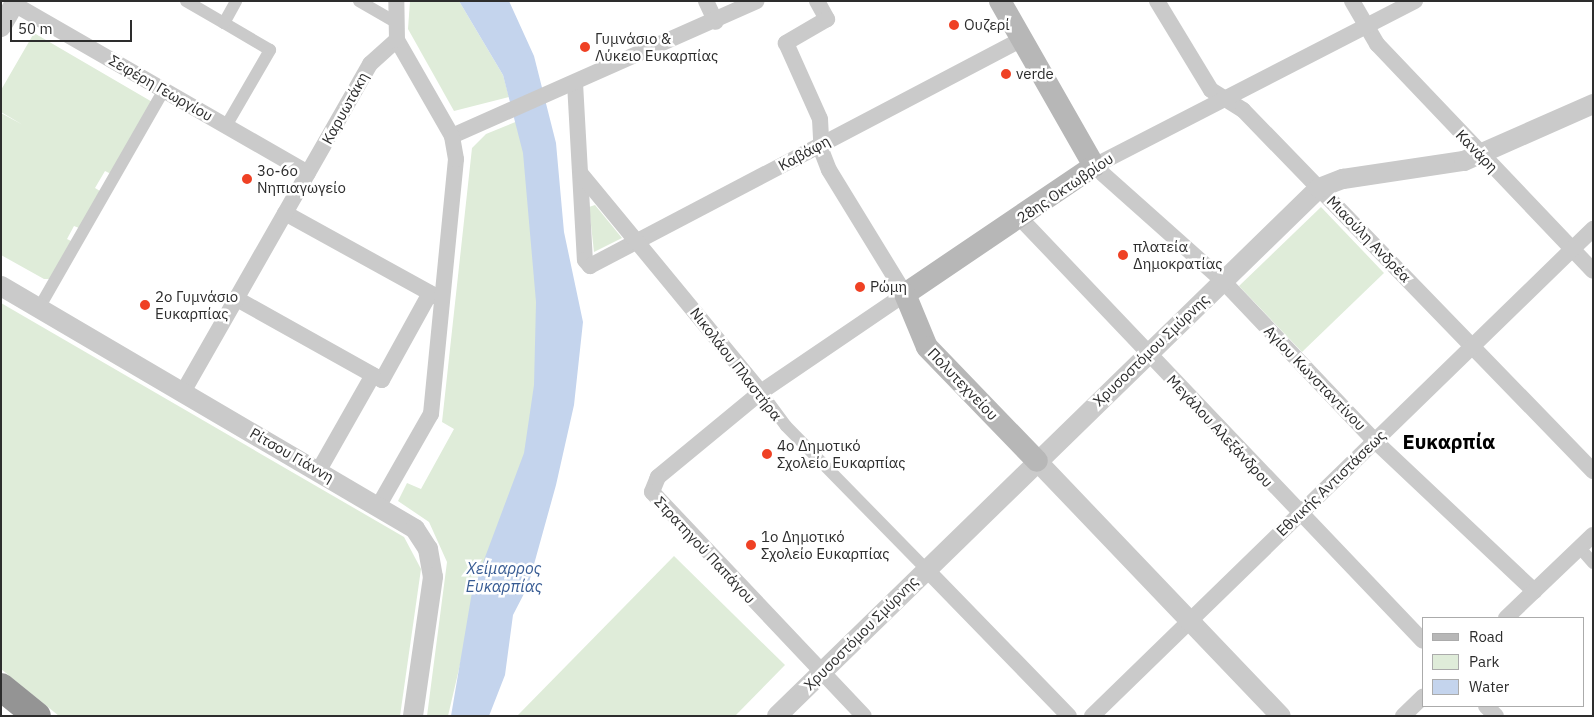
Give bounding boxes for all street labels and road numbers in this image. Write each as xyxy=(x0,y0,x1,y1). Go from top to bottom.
street label: Σεφέρη Γεωργίου xyxy=(106,51,216,125)
street label: Καρυωτάκη xyxy=(318,69,372,147)
street label: Κανάρη xyxy=(1452,126,1502,176)
street label: Καβάφη xyxy=(775,131,833,175)
street label: 28ης Οκτωβρίου xyxy=(1013,149,1117,227)
street label: Μιαούλη Ανδρέα xyxy=(1323,192,1415,286)
street label: Χρυσοστόμου Σμύρνης xyxy=(1089,290,1213,410)
street label: Νικολάου Πλαστήρα xyxy=(686,304,786,424)
street label: Αγίου Κωνσταντίνου xyxy=(1260,322,1370,434)
street label: Πολυτεχνείου xyxy=(924,344,1002,424)
street label: Μεγάλου Αλεξάνδρου xyxy=(1163,371,1277,491)
street label: Ρίτσου Γιάννη xyxy=(247,424,337,486)
street label: Εθνικής Αντιστάσεως xyxy=(1272,426,1390,540)
street label: Στρατηγού Παπάγου xyxy=(651,493,759,607)
street label: Χρυσοστόμου Σμύρνης xyxy=(800,572,922,694)

